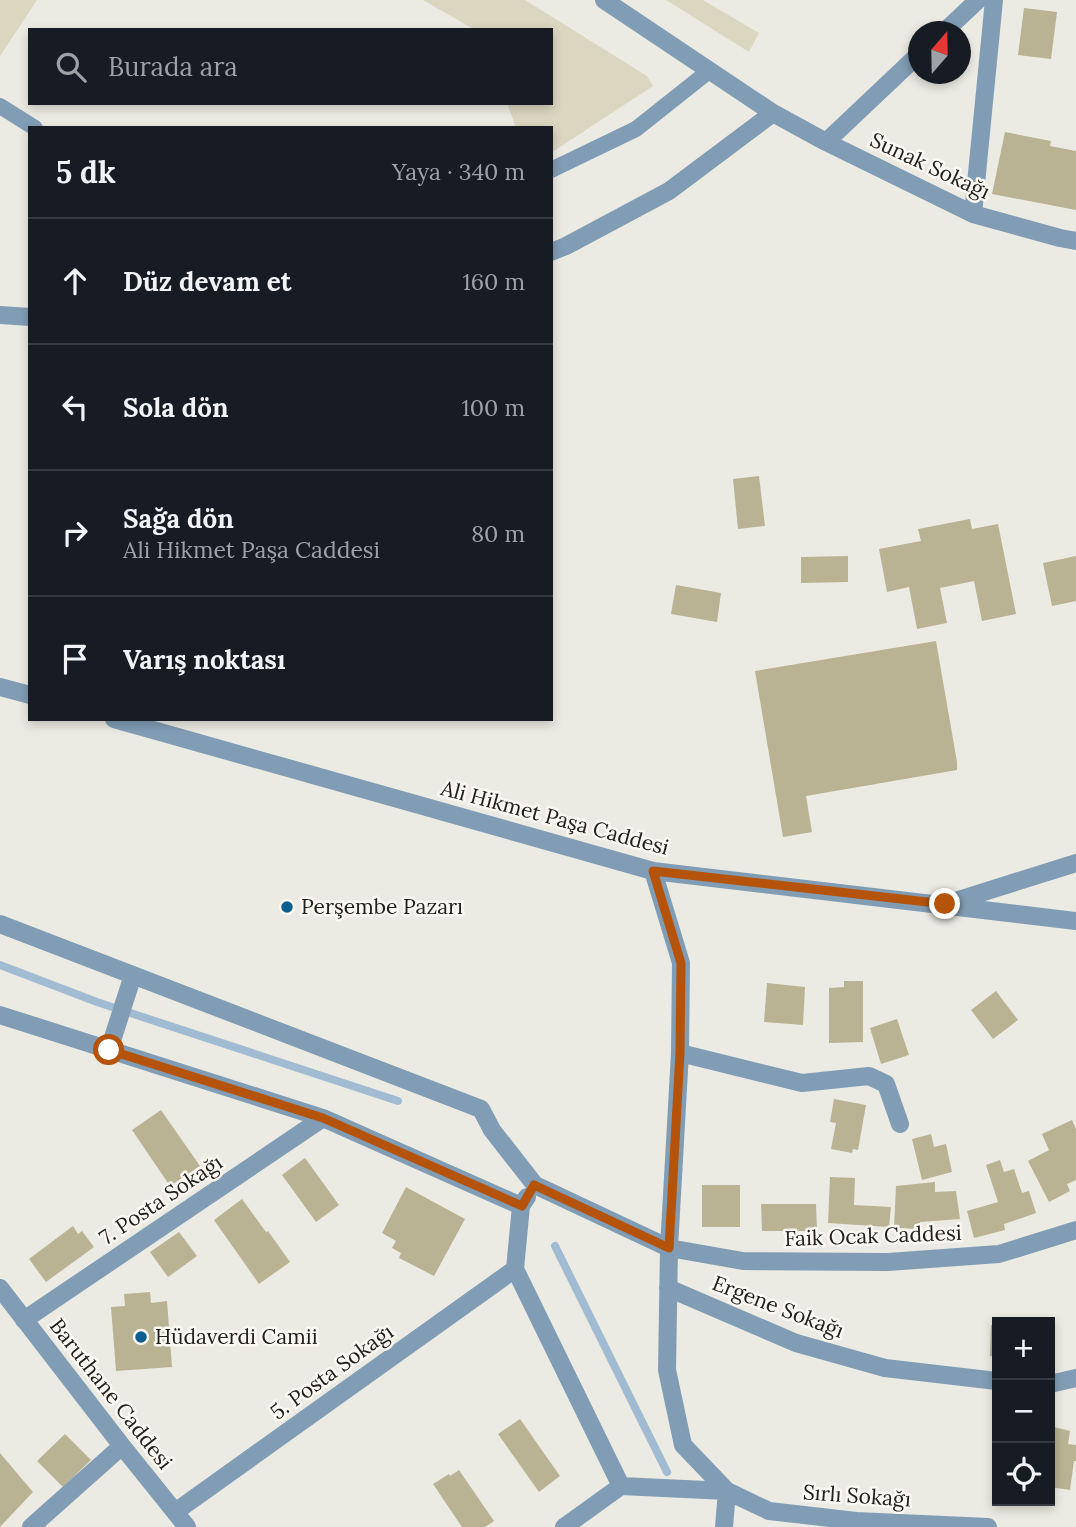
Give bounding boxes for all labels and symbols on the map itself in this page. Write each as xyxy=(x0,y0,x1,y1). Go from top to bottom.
north arrow xyxy=(908,21,971,84)
street label: Sunak Sokağı xyxy=(866,126,994,205)
street label: Ali Hikmet Paşa Caddesi xyxy=(437,774,672,861)
route end xyxy=(929,888,960,919)
place label: Perşembe Pazarı xyxy=(301,893,463,920)
marker: Perşembe Pazarı xyxy=(279,899,295,915)
route start xyxy=(93,1034,124,1065)
street label: 7. Posta Sokağı xyxy=(94,1148,228,1251)
street label: Faik Ocak Caddesi xyxy=(784,1219,962,1252)
street label: Ergene Sokağı xyxy=(708,1269,848,1344)
street label: Baruthane Caddesi xyxy=(44,1313,179,1475)
street label: 5. Posta Sokağı xyxy=(265,1318,399,1425)
place label: Hüdaverdi Camii xyxy=(155,1323,318,1350)
marker: Hüdaverdi Camii xyxy=(133,1329,149,1345)
street label: Sırlı Sokağı xyxy=(802,1478,912,1513)

